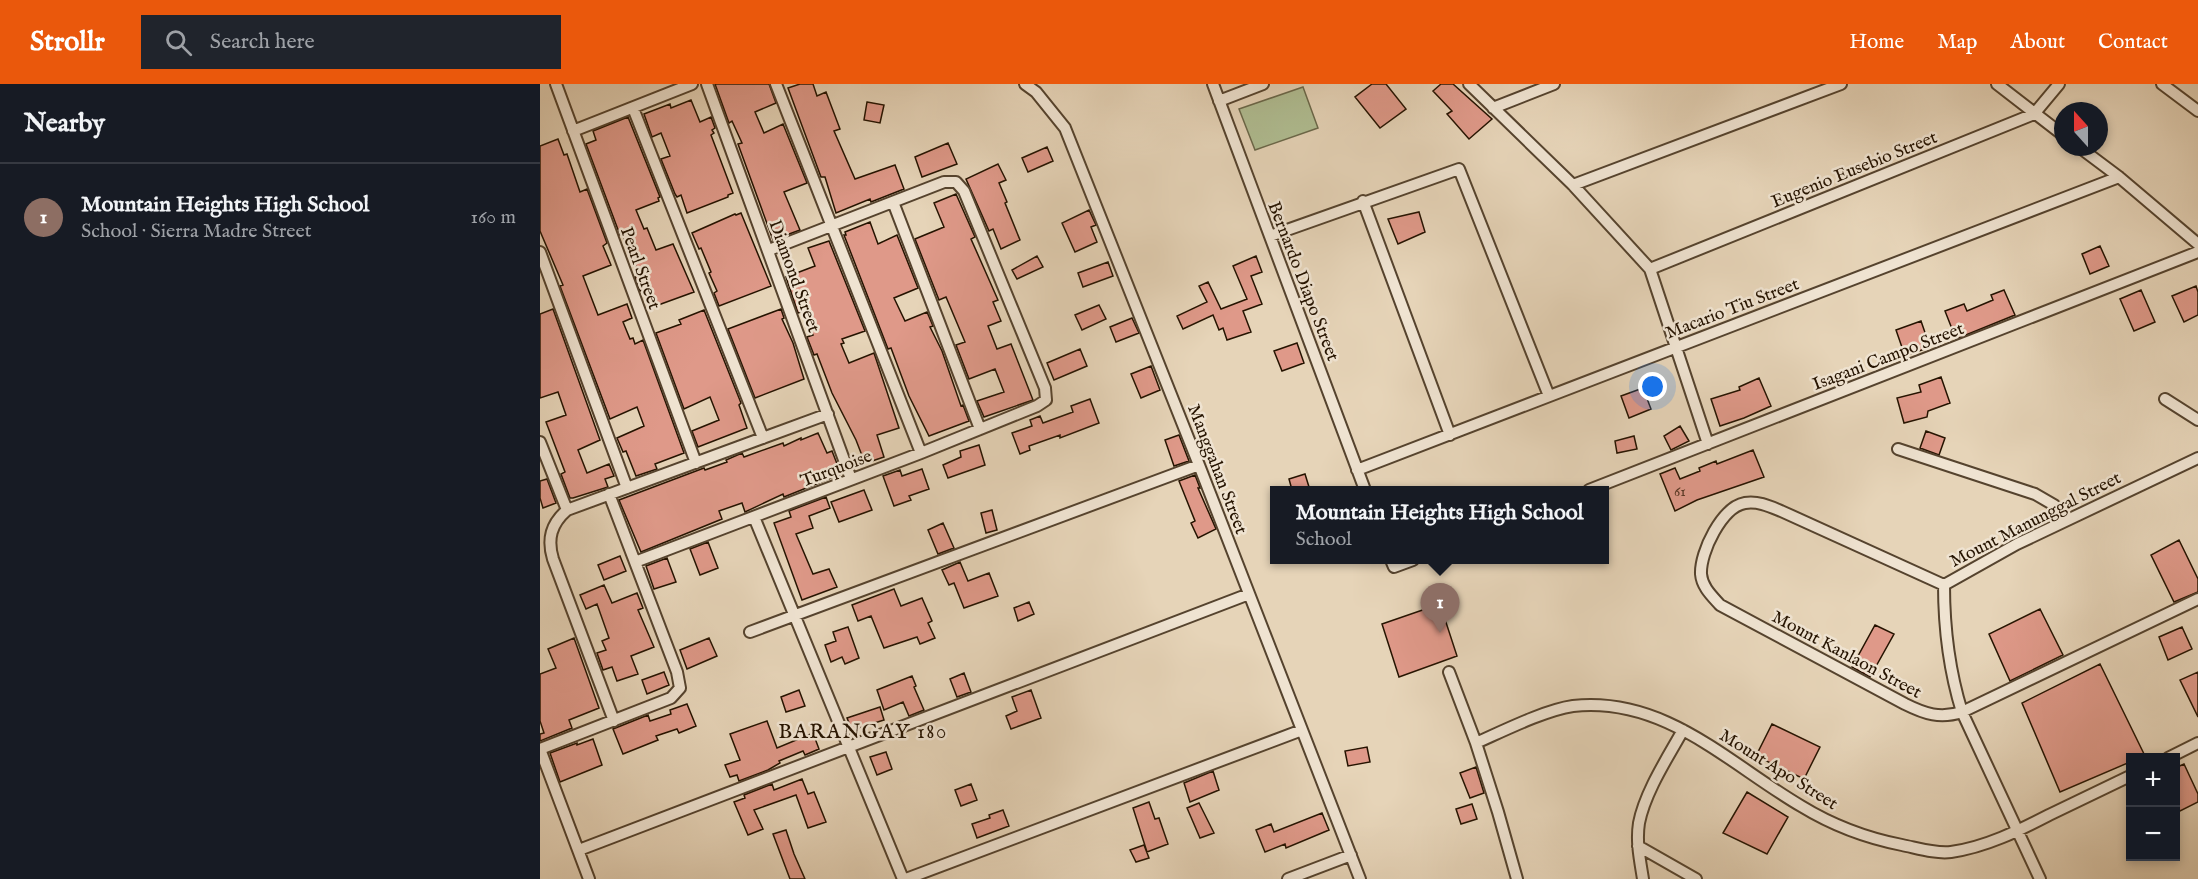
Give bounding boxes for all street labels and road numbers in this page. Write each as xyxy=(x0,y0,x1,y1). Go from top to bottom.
street label: Eugenio Eusebio Street xyxy=(1768,127,1941,214)
street label: Bernardo Diapo Street xyxy=(1262,198,1344,365)
street label: Diamond Street xyxy=(763,217,825,336)
street label: Pearl Street xyxy=(614,224,665,313)
street label: Macario Tiu Street xyxy=(1663,273,1802,345)
street label: Isagani Campo Street xyxy=(1810,318,1968,397)
street label: Manggahan Street xyxy=(1181,401,1252,538)
street label: Turquoise xyxy=(798,445,876,494)
street label: Mount Manunggal Street xyxy=(1946,467,2125,574)
street label: Mount Kanlaon Street xyxy=(1767,606,1925,705)
street label: Mount Apo Street xyxy=(1715,725,1842,816)

